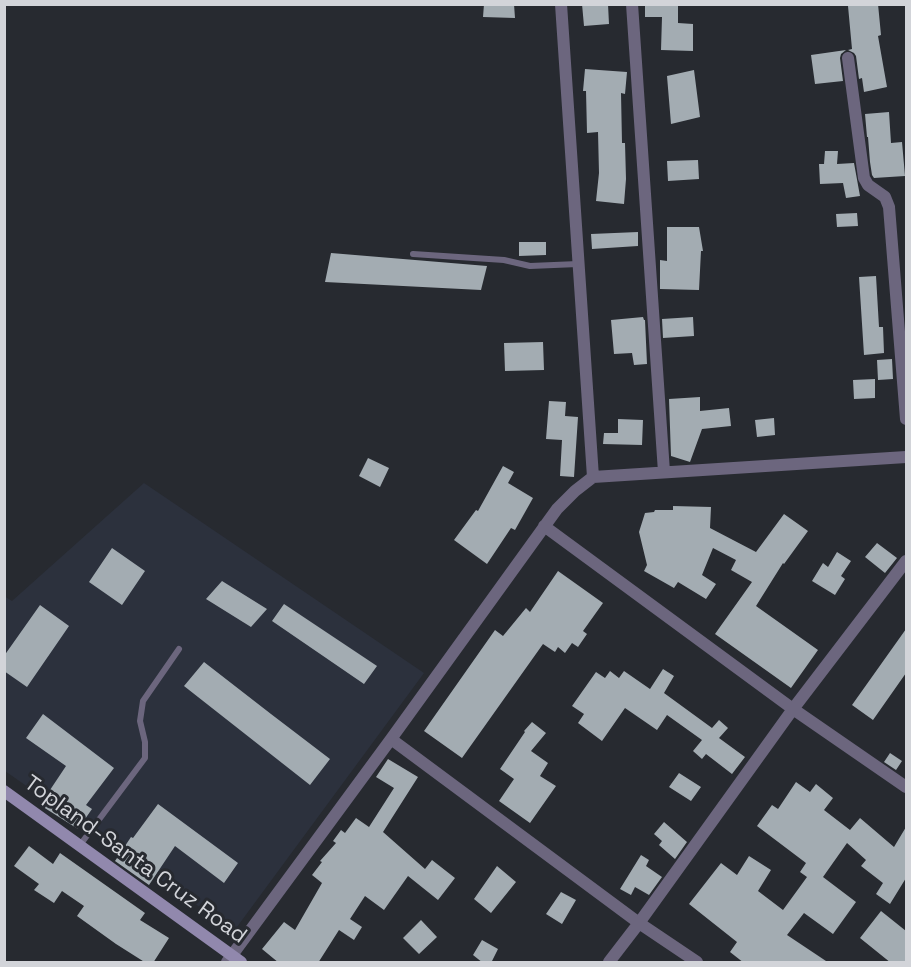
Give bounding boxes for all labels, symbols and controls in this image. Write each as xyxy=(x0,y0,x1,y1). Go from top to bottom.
street label: Topland-Santa Cruz Road xyxy=(18,770,252,950)

